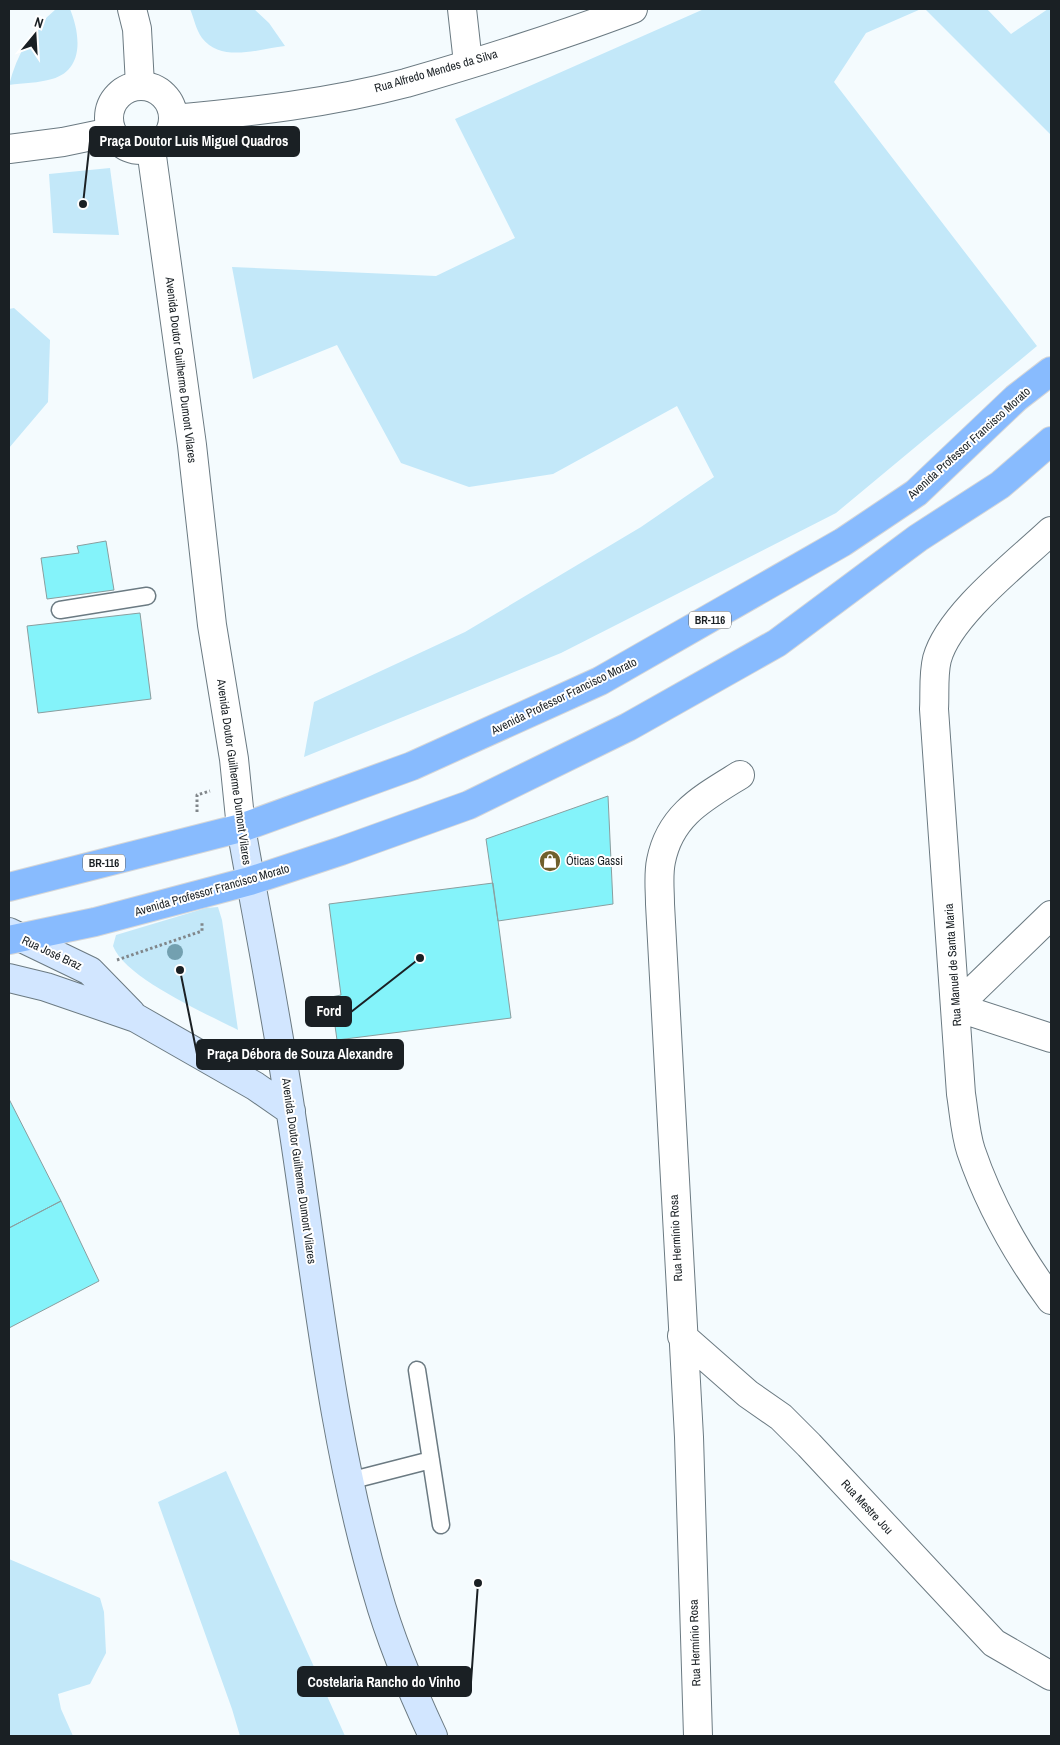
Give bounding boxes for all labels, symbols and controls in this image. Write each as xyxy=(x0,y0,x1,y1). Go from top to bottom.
north arrow xyxy=(10,10,60,60)
text: N xyxy=(32,13,46,32)
street label: Rua Alfredo Mendes da Silva xyxy=(373,46,500,96)
callout: Praça Doutor Luis Miguel Quadros xyxy=(90,127,299,156)
text: Praça Doutor Luis Miguel Quadros xyxy=(100,132,288,150)
street label: Avenida Doutor Guilherme Dumont Vilares xyxy=(162,275,200,464)
street label: Avenida Professor Francisco Morato xyxy=(903,383,1034,503)
road number: BR-116 xyxy=(689,612,731,628)
street label: Avenida Professor Francisco Morato xyxy=(488,654,639,739)
street label: Avenida Doutor Guilherme Dumont Vilares xyxy=(213,677,255,866)
shop icon: Óticas Gassi xyxy=(538,849,562,873)
place label: Óticas Gassi xyxy=(566,853,623,869)
road number: BR-116 xyxy=(83,854,125,871)
street label: Avenida Professor Francisco Morato xyxy=(132,860,291,920)
street label: Rua Manuel de Santa Maria xyxy=(941,903,965,1027)
street label: Rua José Braz xyxy=(19,932,85,974)
callout: Ford xyxy=(306,997,351,1026)
text: Ford xyxy=(317,1002,341,1020)
callout: Praça Débora de Souza Alexandre xyxy=(197,1040,403,1069)
text: Praça Débora de Souza Alexandre xyxy=(207,1045,393,1063)
street label: Avenida Doutor Guilherme Dumont Vilares xyxy=(278,1076,320,1265)
street label: Rua Hermínio Rosa xyxy=(666,1194,686,1282)
street label: Rua Mestre Jou xyxy=(837,1476,897,1538)
street label: Rua Hermínio Rosa xyxy=(685,1599,705,1687)
callout: Costelaria Rancho do Vinho xyxy=(298,1667,471,1696)
text: Costelaria Rancho do Vinho xyxy=(308,1673,460,1691)

